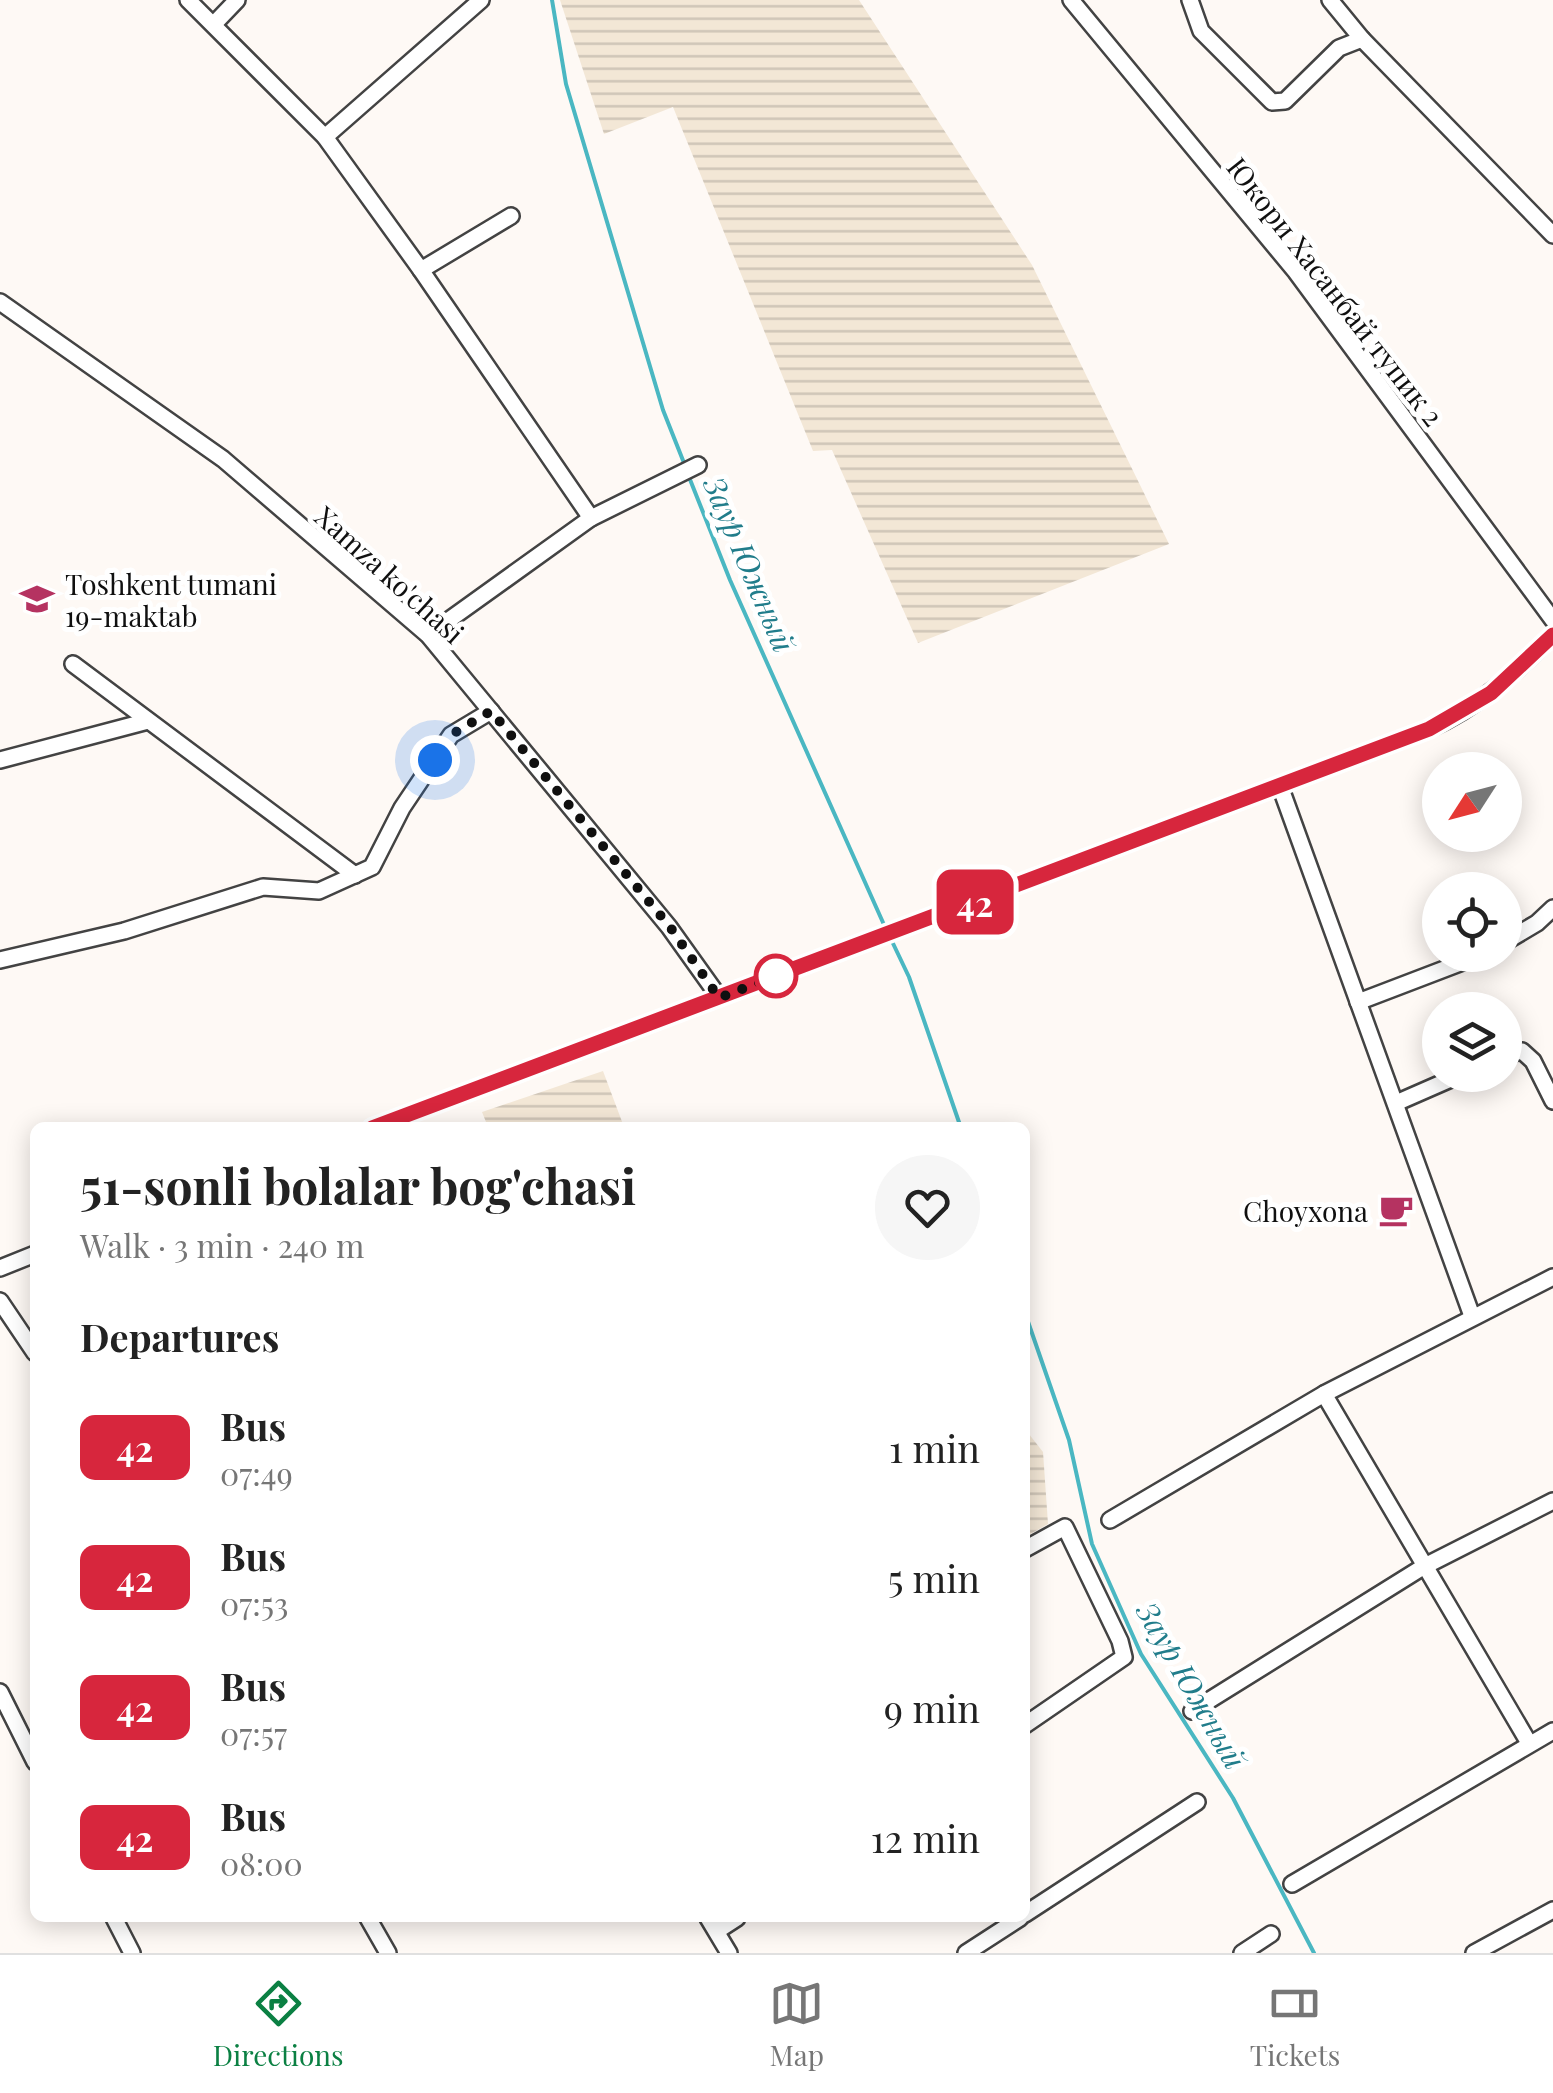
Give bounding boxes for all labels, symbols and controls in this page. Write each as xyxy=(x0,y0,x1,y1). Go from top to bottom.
street label: Юкори Хасанбай тупик 2 xyxy=(1220,149,1452,433)
water label: Заур Южный xyxy=(695,469,805,659)
street label: Xamza ko'chasi xyxy=(308,497,472,651)
place label: Toshkent tumani 19-maktab xyxy=(65,565,277,634)
school or university icon: Toshkent tumani 19-maktab xyxy=(18,580,56,618)
your location xyxy=(410,735,460,785)
north arrow xyxy=(1422,752,1522,852)
map controls xyxy=(1422,752,1522,1092)
line badge: 42 xyxy=(930,870,1020,934)
button: locate xyxy=(1422,872,1522,972)
text: 42 xyxy=(957,879,993,926)
unlabelled marker xyxy=(755,955,797,997)
button: layers xyxy=(1422,992,1522,1092)
text: 51-sonli bolalar bog'chasi xyxy=(80,1153,636,1217)
button: heart xyxy=(875,1155,980,1260)
cafe icon: Choyxona xyxy=(1377,1191,1415,1229)
place label: Choyxona xyxy=(1243,1192,1368,1229)
text: Walk · 3 min · 240 m xyxy=(80,1223,364,1266)
text: Departures xyxy=(80,1311,279,1362)
text: Bus xyxy=(220,1400,286,1451)
text: 1 min xyxy=(889,1422,980,1473)
text: 42 xyxy=(117,1424,153,1471)
text: 07:49 xyxy=(220,1451,293,1494)
text: Bus xyxy=(220,1530,286,1581)
text: 5 min xyxy=(888,1552,980,1603)
text: 42 xyxy=(117,1554,153,1601)
text: 07:53 xyxy=(220,1581,288,1624)
water label: Заур Южный xyxy=(1128,1593,1256,1777)
text: Bus xyxy=(220,1660,286,1711)
text: 9 min xyxy=(884,1682,980,1733)
text: 42 xyxy=(117,1684,153,1731)
text: 07:57 xyxy=(220,1711,287,1754)
text: Bus xyxy=(220,1790,286,1841)
text: 12 min xyxy=(871,1812,980,1863)
text: 42 xyxy=(117,1814,153,1861)
text: 08:00 xyxy=(220,1841,303,1884)
tab: Directions xyxy=(213,1976,344,2073)
tab: Map xyxy=(769,1976,824,2073)
tab: Tickets xyxy=(1250,1976,1340,2073)

